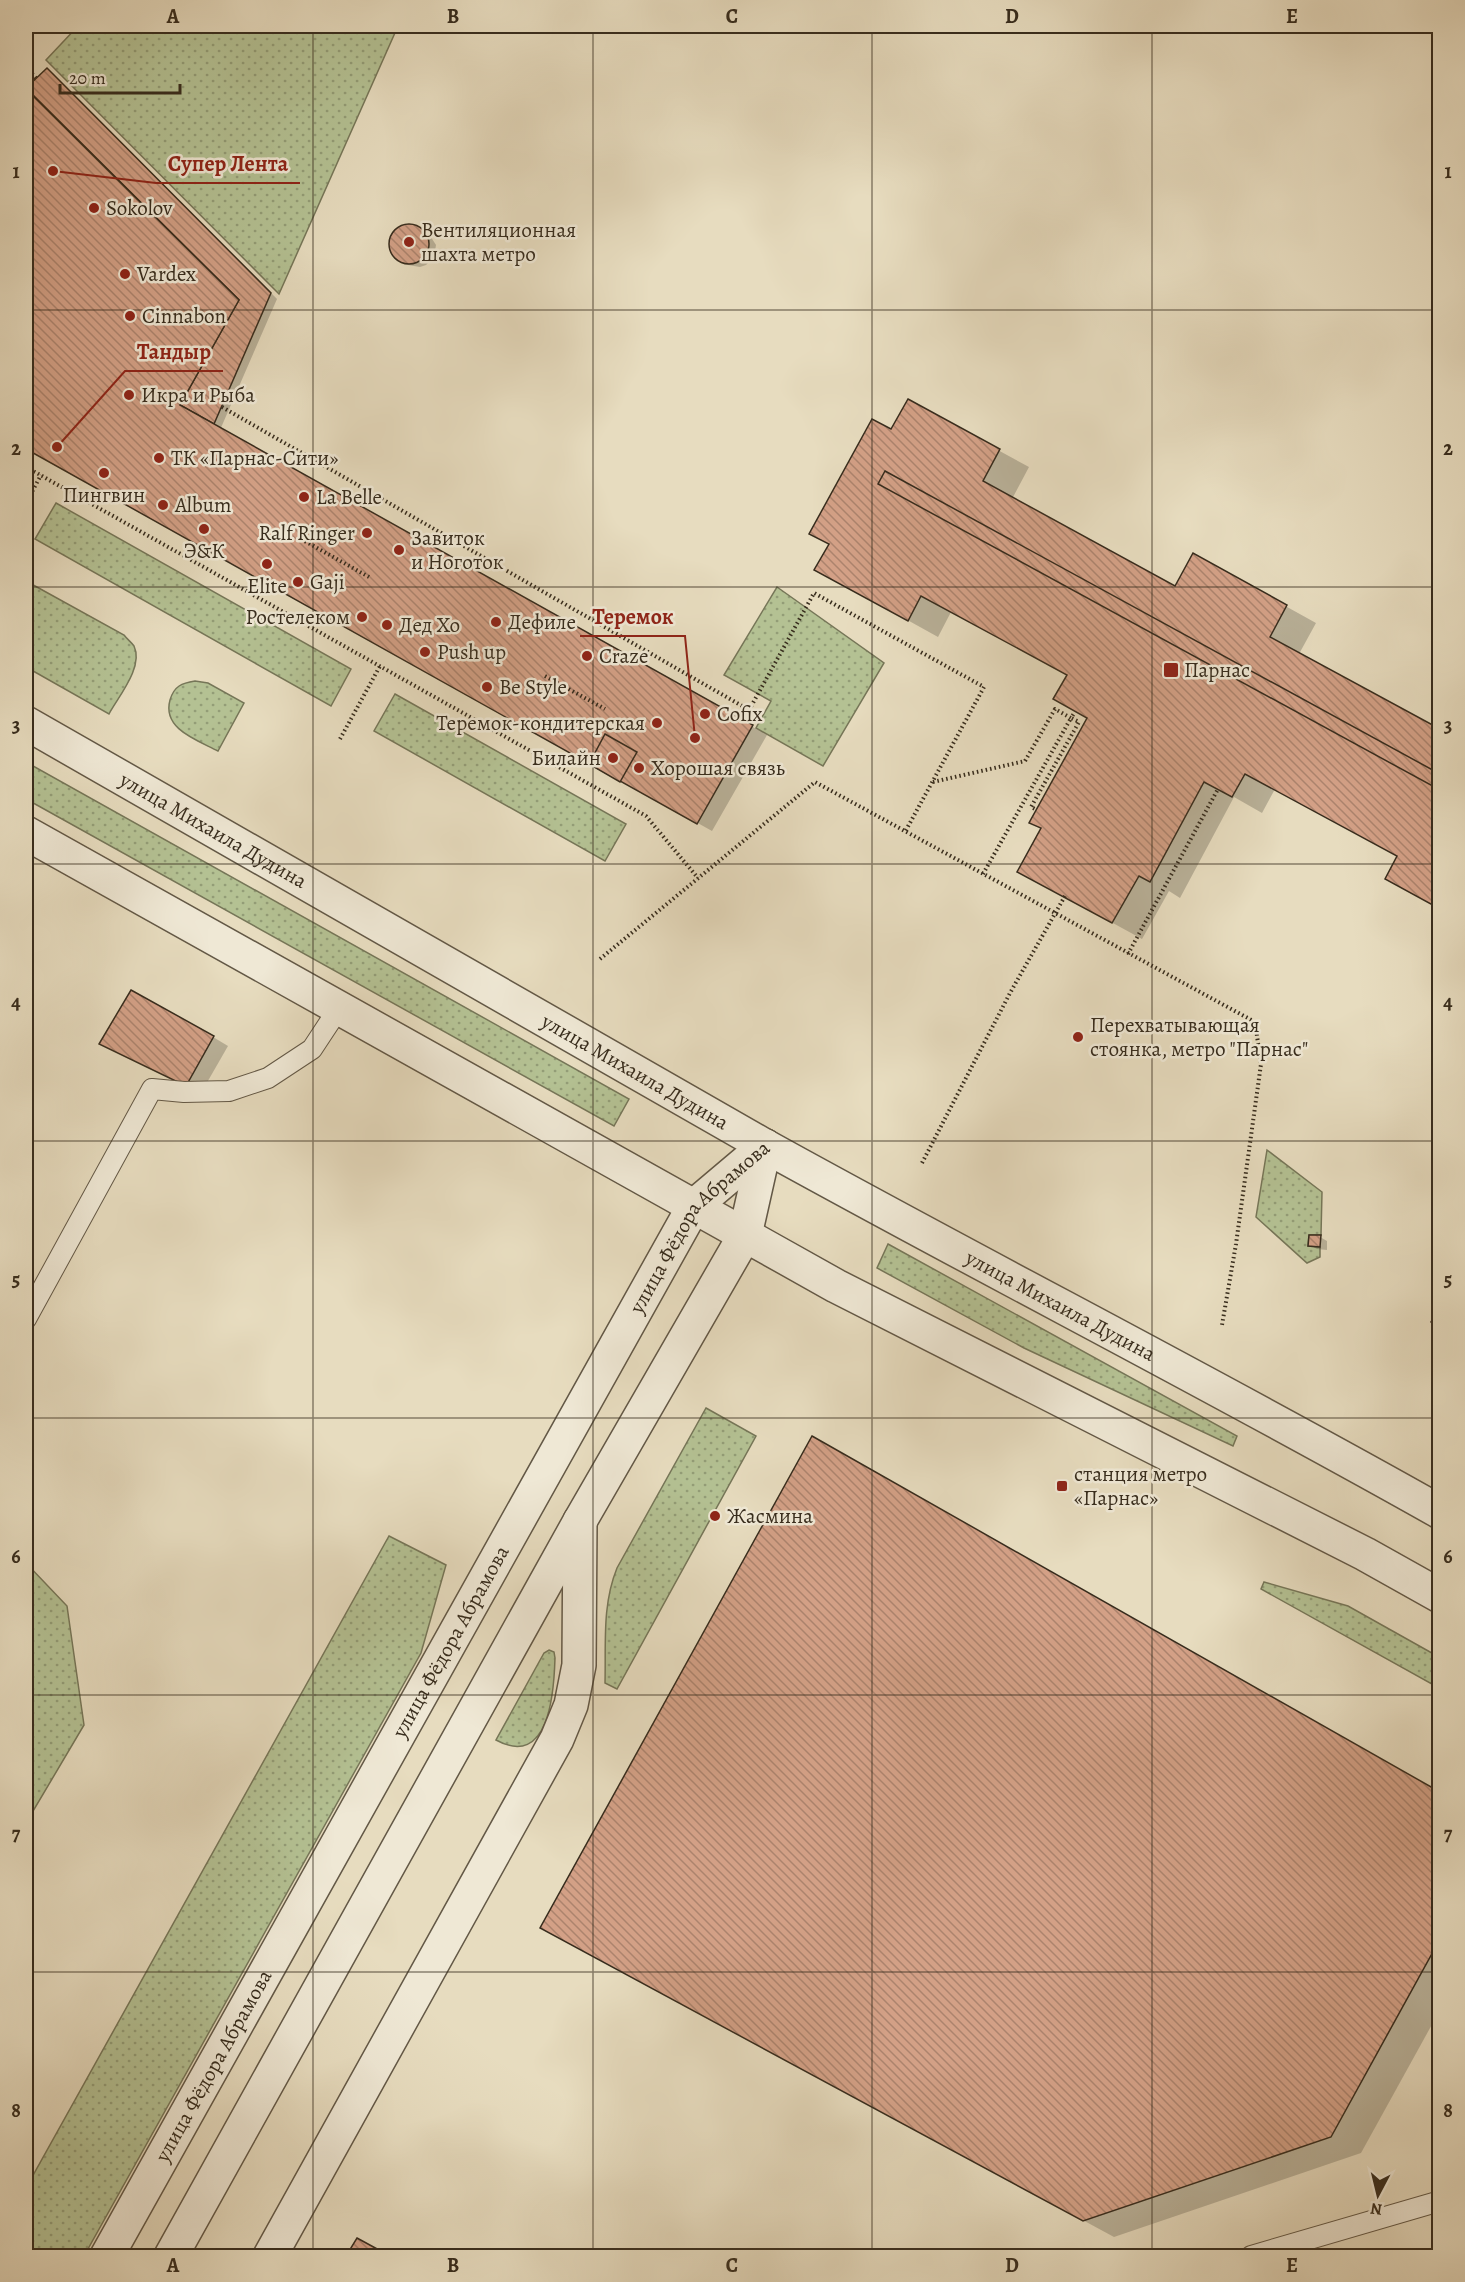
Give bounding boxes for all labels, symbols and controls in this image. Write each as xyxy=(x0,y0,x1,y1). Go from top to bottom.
text: A xyxy=(166,3,180,30)
text: B xyxy=(447,3,459,30)
text: C xyxy=(726,3,738,30)
text: D xyxy=(1005,3,1019,30)
text: E xyxy=(1286,3,1298,30)
scale bar xyxy=(60,57,180,95)
text: 20 m xyxy=(69,66,106,90)
callout: Супер Лента xyxy=(156,143,300,183)
text: Супер Лента xyxy=(168,149,289,179)
text: 1 xyxy=(12,158,20,185)
text: 1 xyxy=(1444,158,1452,185)
place label: Sokolov xyxy=(106,194,173,222)
marker: Sokolov xyxy=(87,201,101,215)
place label: Вентиляционная шахта метро xyxy=(421,216,576,268)
marker: Вентиляционная шахта метро xyxy=(402,235,416,249)
place label: Vardex xyxy=(136,260,196,288)
marker: Vardex xyxy=(118,267,132,281)
place label: Cinnabon xyxy=(142,302,226,330)
marker: Cinnabon xyxy=(123,309,137,323)
callout: Тандыр xyxy=(125,331,223,371)
text: Тандыр xyxy=(137,337,211,367)
place label: Икра и Рыба xyxy=(141,381,255,409)
marker: Икра и Рыба xyxy=(122,388,136,402)
text: 2 xyxy=(11,435,21,462)
text: 2 xyxy=(1443,435,1453,462)
place label: ТК «Парнас-Сити» xyxy=(171,444,338,472)
marker: ТК «Парнас-Сити» xyxy=(152,451,166,465)
marker: Пингвин xyxy=(97,466,111,480)
place label: Пингвин xyxy=(63,481,145,509)
place label: La Belle xyxy=(316,483,382,511)
marker: La Belle xyxy=(297,490,311,504)
place label: Album xyxy=(174,491,231,519)
marker: Album xyxy=(156,498,170,512)
place label: Ralf Ringer xyxy=(259,519,355,547)
marker: Э&К xyxy=(197,522,211,536)
place label: Завиток и Ноготок xyxy=(411,524,504,576)
marker: Ralf Ringer xyxy=(360,526,374,540)
place label: Э&К xyxy=(183,537,225,565)
marker: Завиток и Ноготок xyxy=(392,543,406,557)
marker: Elite xyxy=(260,557,274,571)
place label: Gaji xyxy=(310,568,345,596)
place label: Elite xyxy=(247,572,287,600)
marker: Gaji xyxy=(291,575,305,589)
callout: Теремок xyxy=(580,596,685,636)
text: Теремок xyxy=(592,602,674,632)
place label: Ростелеком xyxy=(246,603,350,631)
place label: Дефиле xyxy=(508,608,576,636)
marker: Ростелеком xyxy=(355,610,369,624)
place label: Дед Хо xyxy=(399,611,460,639)
marker: Дефиле xyxy=(489,615,503,629)
marker: Дед Хо xyxy=(380,618,394,632)
place label: Push up xyxy=(437,638,506,666)
place label: Craze xyxy=(599,642,648,670)
marker: Push up xyxy=(418,645,432,659)
marker: Craze xyxy=(580,649,594,663)
place label: Парнас xyxy=(1184,656,1250,684)
marker: Парнас xyxy=(1162,661,1180,679)
place label: Be Style xyxy=(499,673,567,701)
marker: Be Style xyxy=(480,680,494,694)
place label: Cofix xyxy=(717,700,763,728)
marker: Cofix xyxy=(698,707,712,721)
place label: Теремок-кондитерская xyxy=(436,709,645,737)
text: 3 xyxy=(12,712,20,739)
text: 3 xyxy=(1444,712,1452,739)
marker: Теремок-кондитерская xyxy=(650,716,664,730)
place label: Билайн xyxy=(532,744,601,772)
marker: Билайн xyxy=(606,751,620,765)
place label: Хорошая связь xyxy=(651,754,785,782)
marker: Хорошая связь xyxy=(632,761,646,775)
street label: улица Михаила Дудина xyxy=(114,765,312,895)
text: 4 xyxy=(11,989,21,1016)
text: 4 xyxy=(1443,989,1453,1016)
street label: улица Михаила Дудина xyxy=(536,1007,734,1137)
place label: Перехватывающая стоянка, метро "Парнас" xyxy=(1090,1011,1308,1063)
marker: Перехватывающая стоянка, метро "Парнас" xyxy=(1071,1030,1085,1044)
street label: улица Фёдора Абрамова xyxy=(622,1134,776,1319)
street label: улица Михаила Дудина xyxy=(960,1243,1161,1368)
text: 5 xyxy=(12,1266,20,1293)
text: 5 xyxy=(1444,1266,1452,1293)
place label: станция метро «Парнас» xyxy=(1074,1460,1207,1512)
marker: станция метро «Парнас» xyxy=(1055,1479,1069,1493)
place label: Жасмина xyxy=(727,1502,813,1530)
marker: Жасмина xyxy=(708,1509,722,1523)
street label: улица Фёдора Абрамова xyxy=(385,1540,516,1744)
text: 6 xyxy=(11,1543,21,1570)
text: 6 xyxy=(1443,1543,1453,1570)
text: 7 xyxy=(12,1820,21,1847)
text: 7 xyxy=(1444,1820,1453,1847)
street label: улица Фёдора Абрамова xyxy=(148,1964,279,2168)
text: 8 xyxy=(11,2097,21,2124)
text: 8 xyxy=(1443,2097,1453,2124)
north arrow xyxy=(1348,2165,1408,2225)
text: N xyxy=(1369,2197,1383,2221)
text: A xyxy=(166,2252,180,2279)
text: B xyxy=(447,2252,459,2279)
text: C xyxy=(726,2252,738,2279)
text: D xyxy=(1005,2252,1019,2279)
text: E xyxy=(1286,2252,1298,2279)

